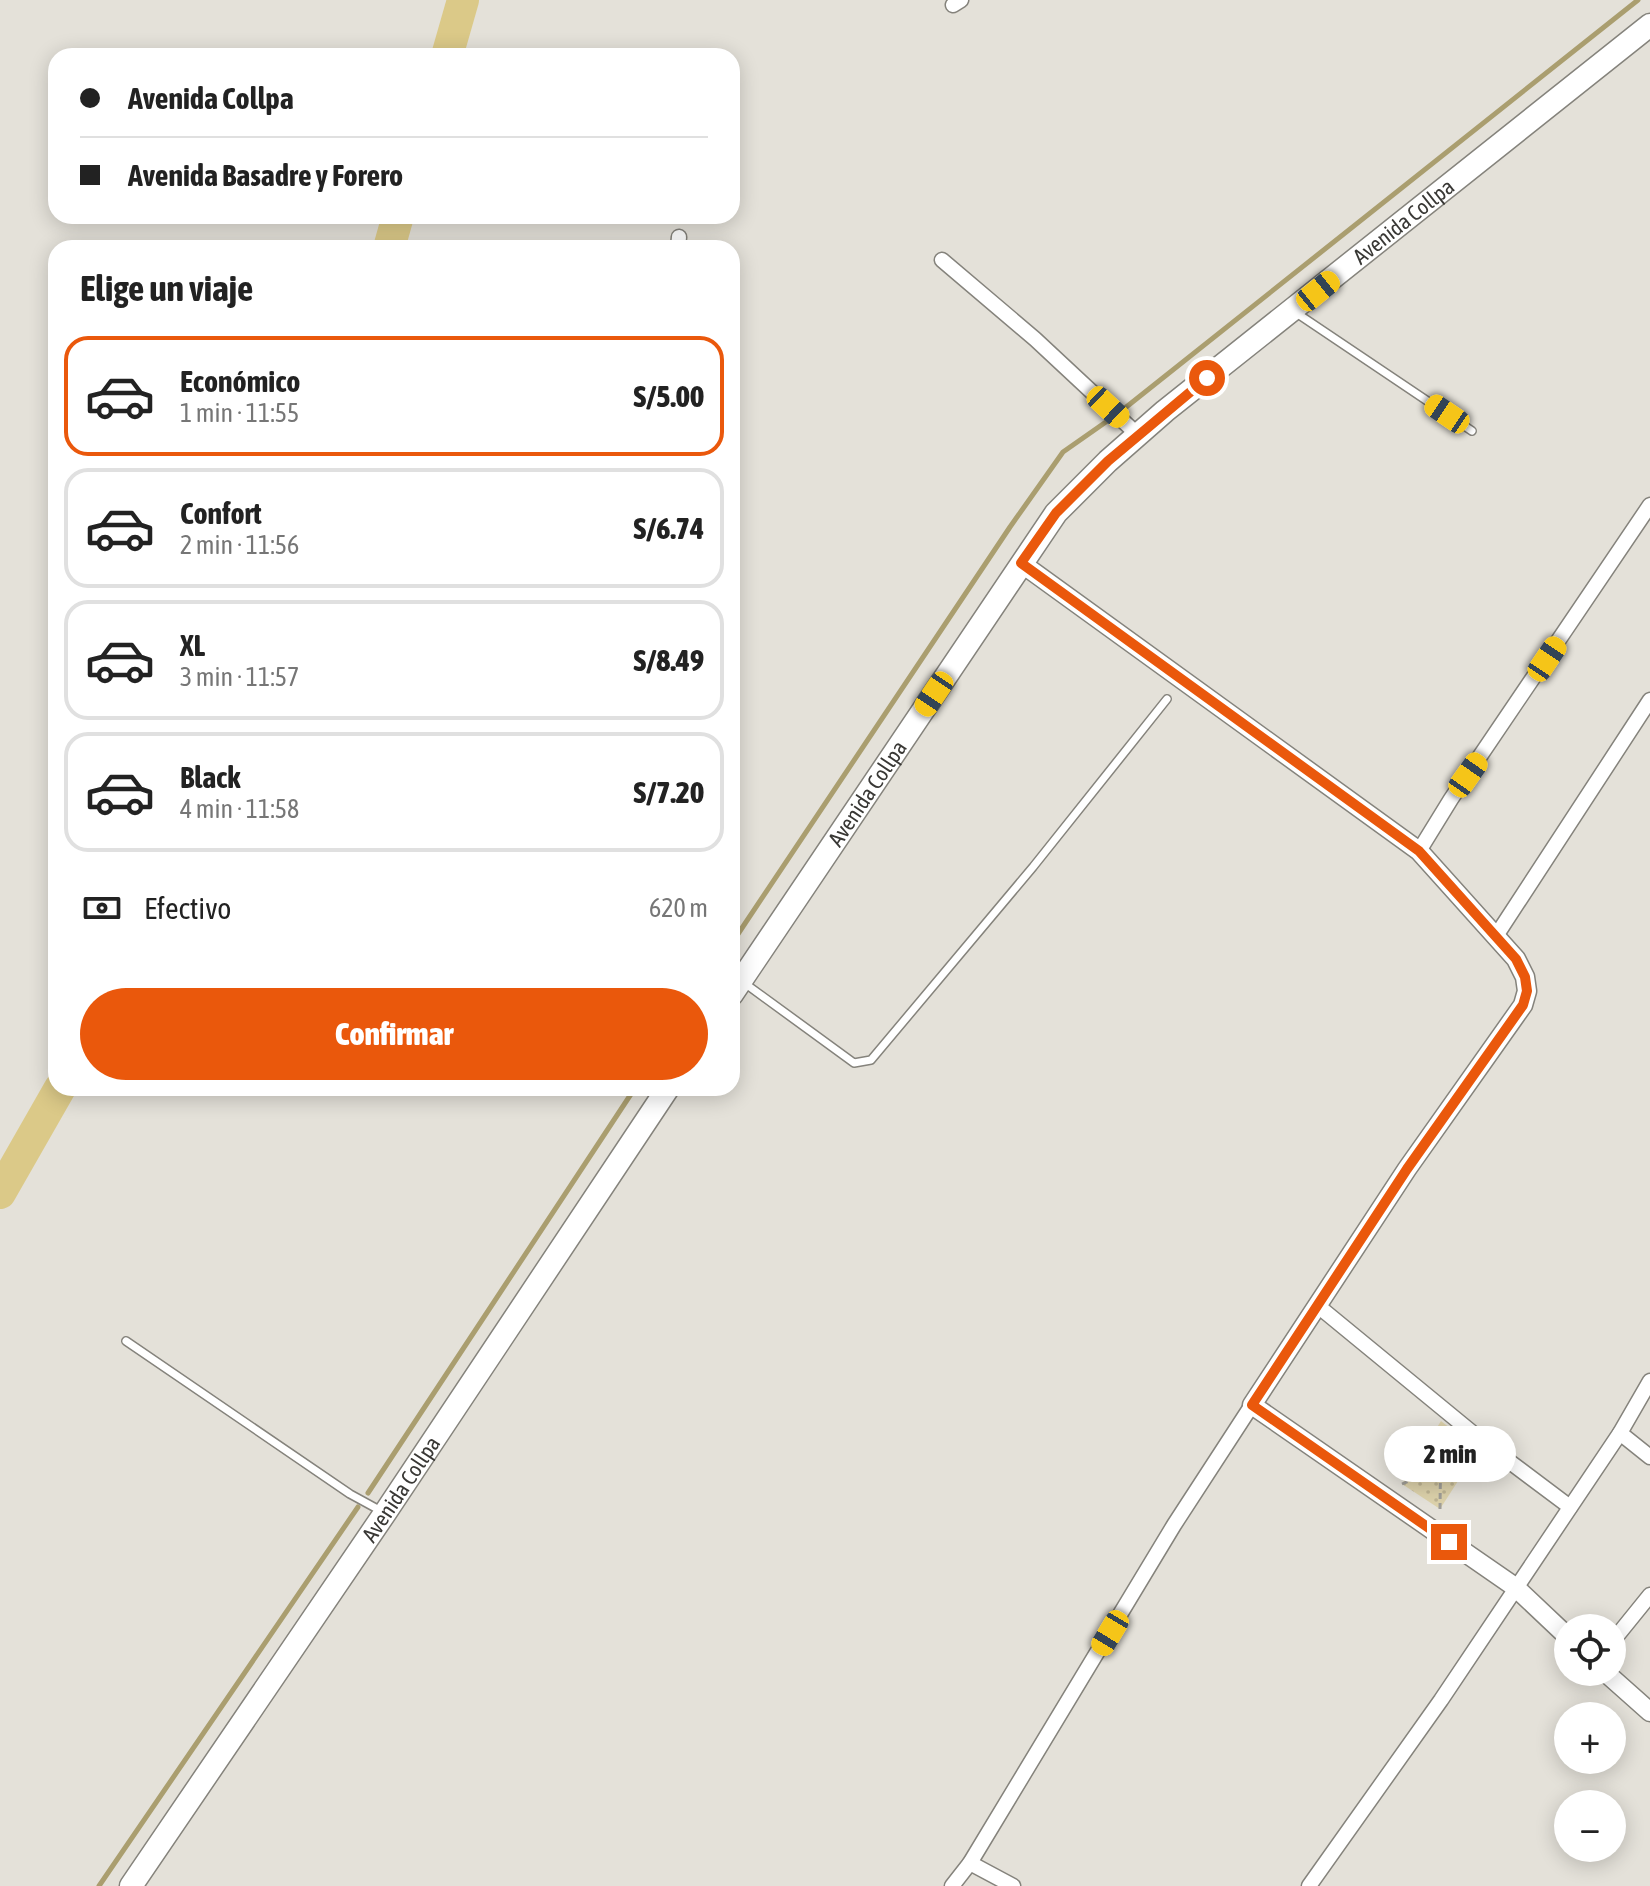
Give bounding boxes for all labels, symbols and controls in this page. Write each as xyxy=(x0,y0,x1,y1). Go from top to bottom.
text: Avenida Collpa xyxy=(128,81,294,115)
text: Avenida Basadre y Forero xyxy=(128,158,403,192)
street label: Avenida Collpa xyxy=(1348,173,1459,269)
text: Elige un viaje xyxy=(80,267,253,309)
car xyxy=(1292,267,1344,315)
icon: car xyxy=(84,360,156,432)
route start xyxy=(1189,360,1225,396)
text: Económico xyxy=(180,364,300,398)
text: S/5.00 xyxy=(634,379,704,413)
car xyxy=(1082,382,1134,432)
car xyxy=(1420,391,1474,437)
text: 1 min · 11:55 xyxy=(180,398,299,428)
icon: car xyxy=(84,492,156,564)
text: Confort xyxy=(180,496,262,530)
text: S/6.74 xyxy=(634,511,704,545)
text: 2 min · 11:56 xyxy=(180,530,299,560)
icon: car xyxy=(84,624,156,696)
text: XL xyxy=(180,628,205,662)
car xyxy=(1524,632,1570,686)
text: S/8.49 xyxy=(634,643,704,677)
text: 3 min · 11:57 xyxy=(180,662,299,692)
car xyxy=(911,667,957,721)
street label: Avenida Collpa xyxy=(822,736,912,851)
car xyxy=(1444,748,1492,802)
icon: car xyxy=(84,756,156,828)
text: Black xyxy=(180,760,240,794)
text: S/7.20 xyxy=(634,775,704,809)
text: 4 min · 11:58 xyxy=(180,794,299,824)
icon: cash xyxy=(80,886,124,930)
text: Efectivo xyxy=(144,891,231,925)
text: 620 m xyxy=(649,893,708,923)
button: Confirmar xyxy=(80,988,708,1080)
callout: 2 min xyxy=(1383,1426,1515,1482)
street label: Avenida Collpa xyxy=(356,1431,445,1547)
text: 2 min xyxy=(1423,1439,1477,1469)
route end xyxy=(1431,1524,1467,1560)
car xyxy=(1087,1606,1133,1660)
map controls xyxy=(1554,1614,1626,1862)
button: locate xyxy=(1554,1614,1626,1686)
button: + xyxy=(1554,1702,1626,1774)
button: − xyxy=(1554,1790,1626,1862)

